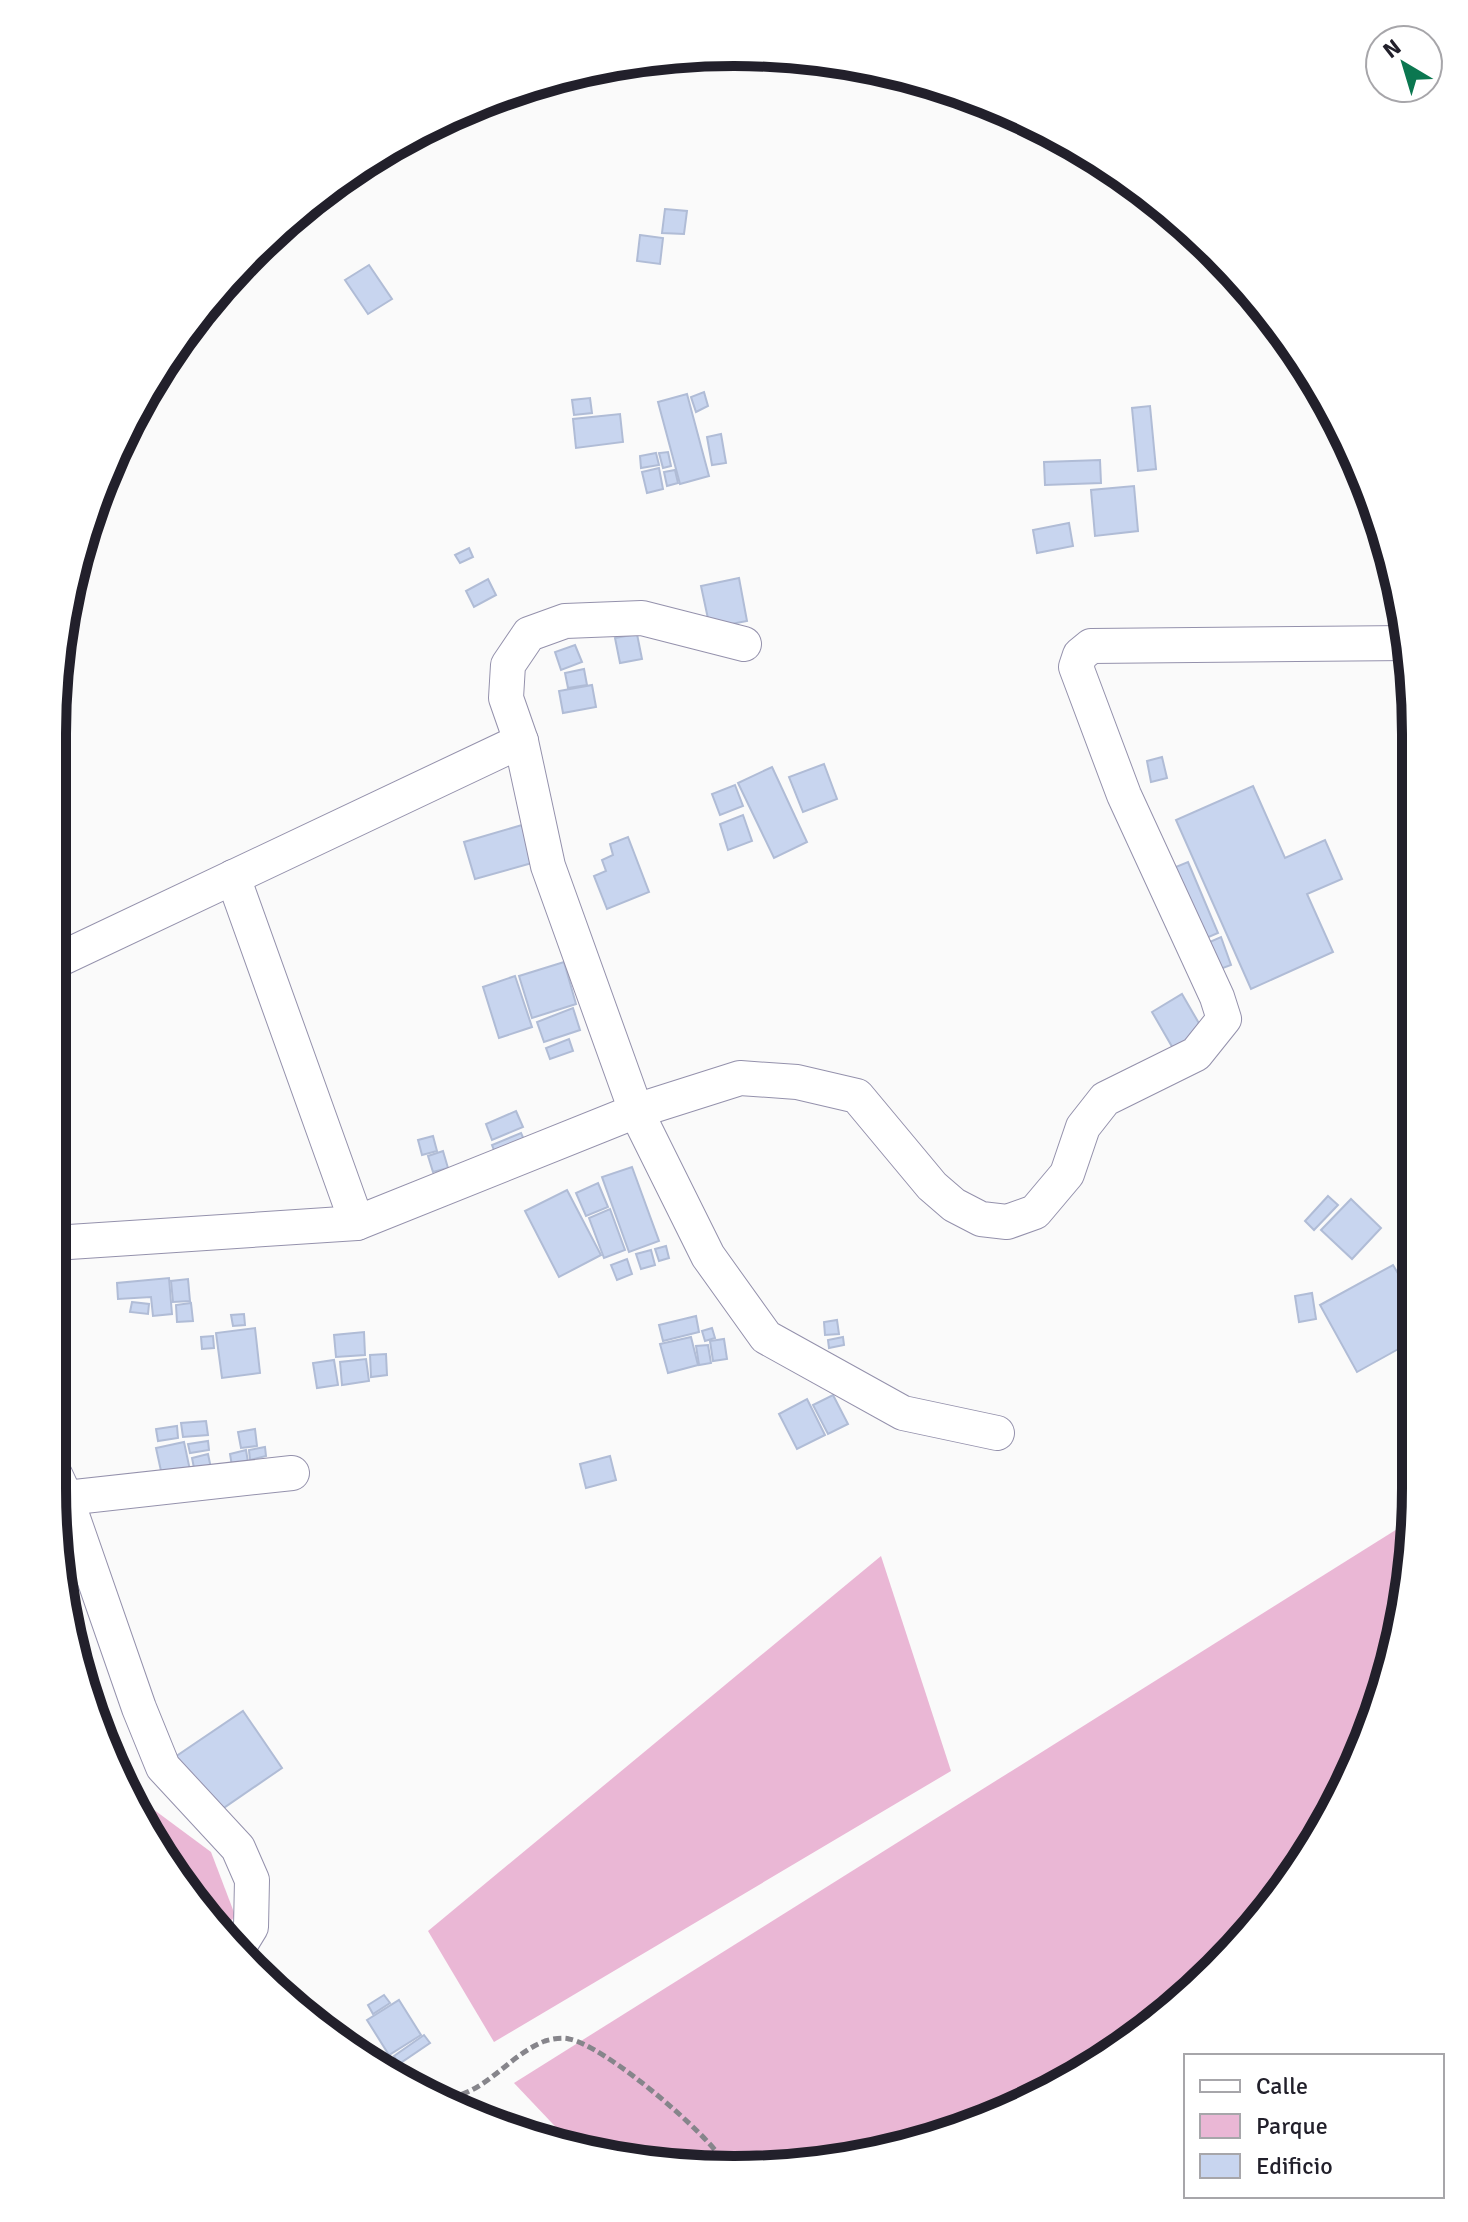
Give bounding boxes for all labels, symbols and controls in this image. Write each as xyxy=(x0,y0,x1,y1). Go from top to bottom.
north arrow xyxy=(1364,24,1444,104)
text: N xyxy=(1378,33,1406,64)
legend xyxy=(1184,2054,1444,2198)
text: Calle xyxy=(1256,2071,1308,2101)
text: Parque xyxy=(1256,2111,1328,2141)
text: Edificio xyxy=(1256,2151,1333,2181)

